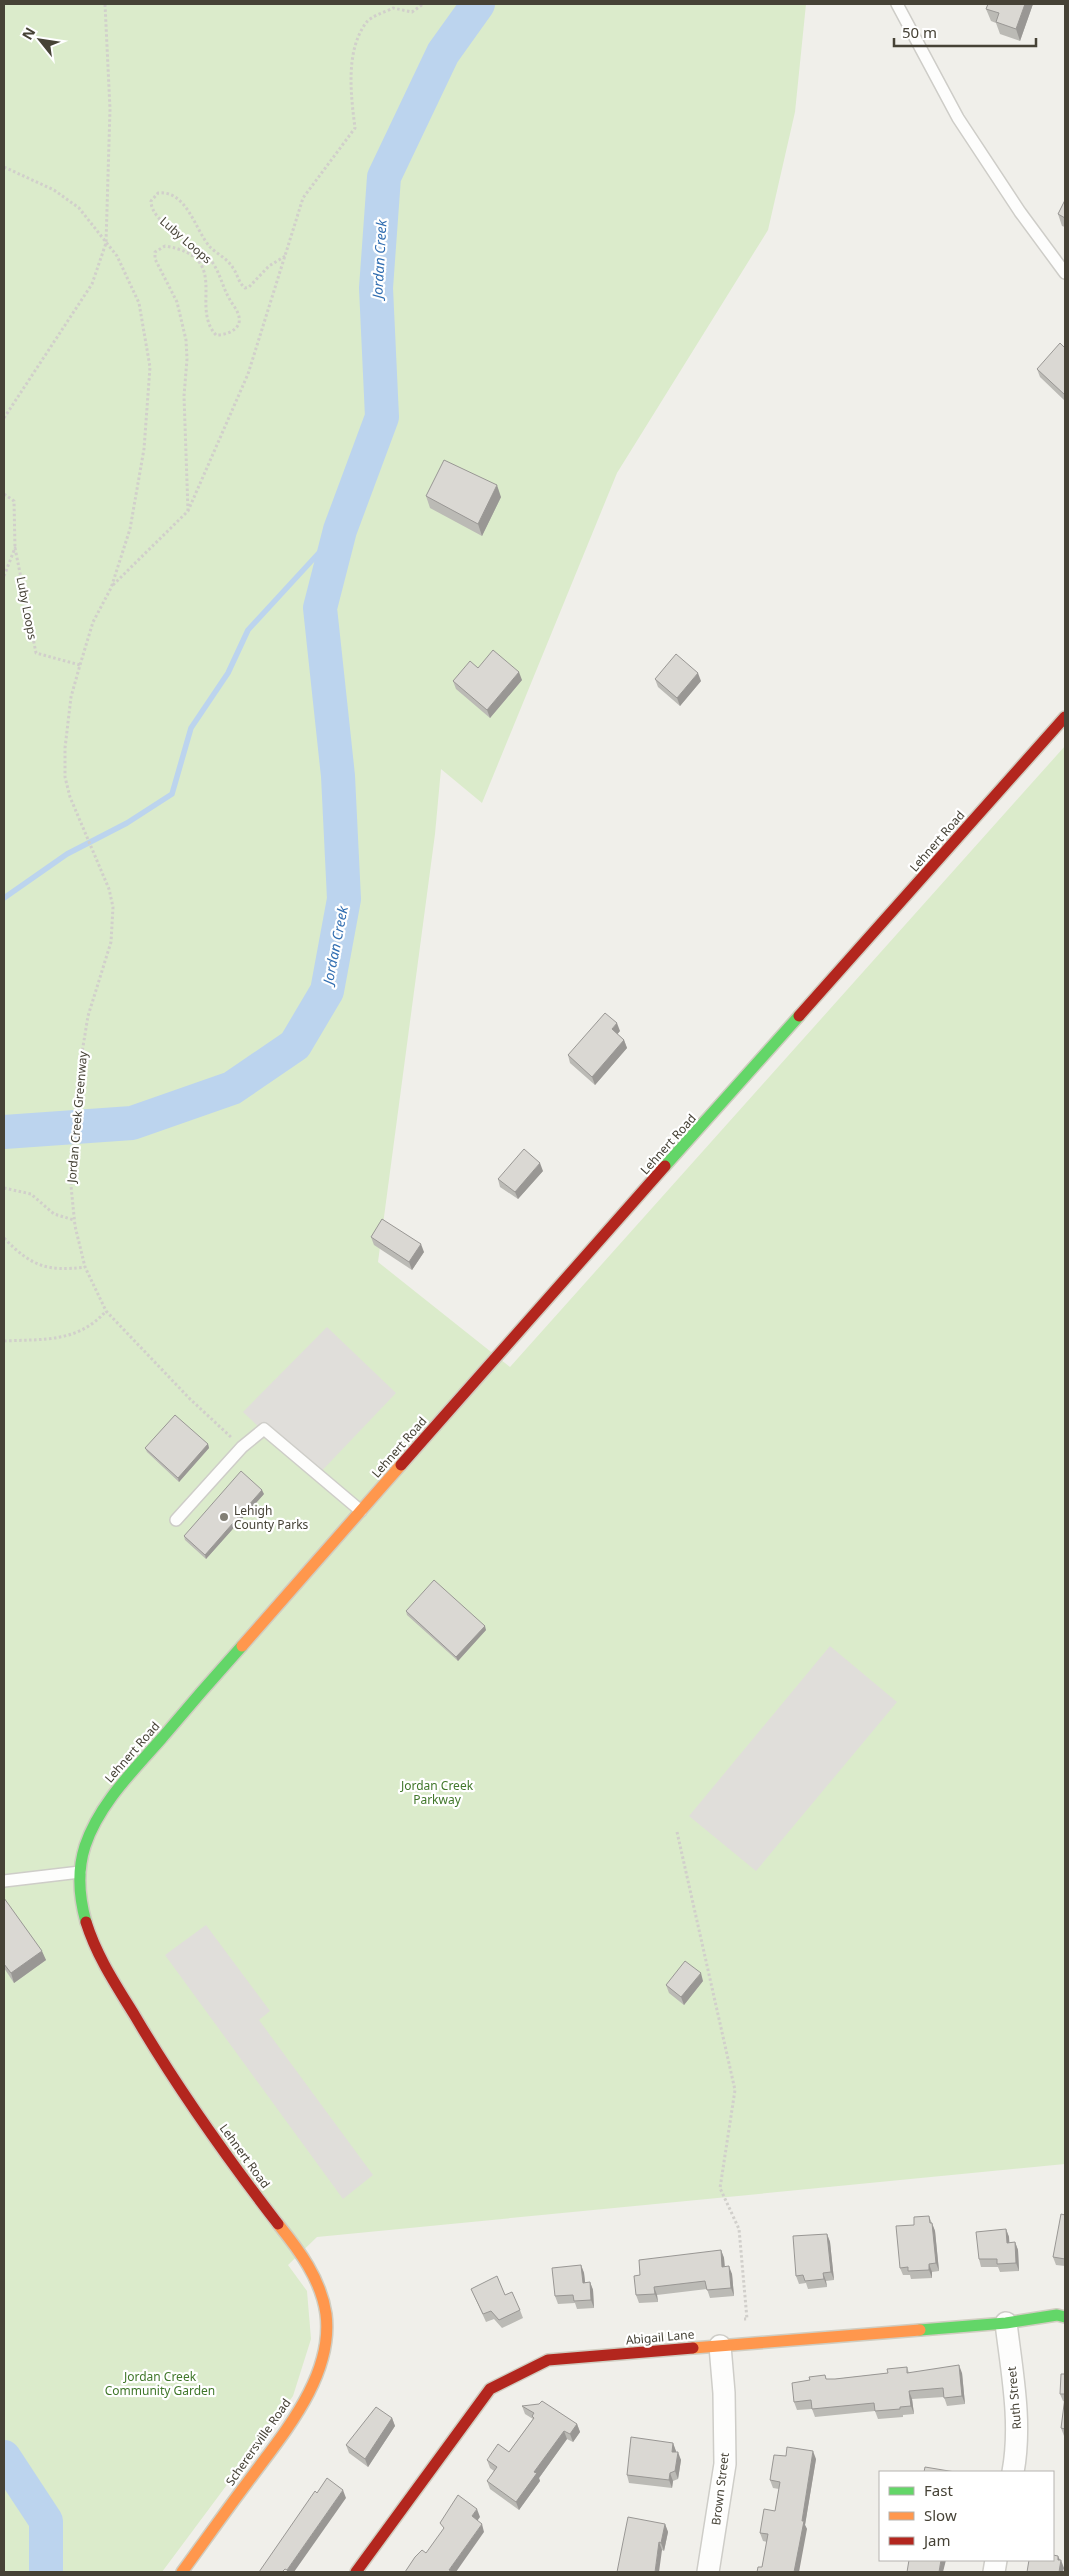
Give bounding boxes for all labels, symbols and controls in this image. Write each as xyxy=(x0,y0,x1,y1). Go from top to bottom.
north arrow xyxy=(15,15,65,65)
scale bar xyxy=(894,15,1036,47)
text: 50 m xyxy=(902,22,937,42)
text: N xyxy=(17,24,39,43)
street label: Luby Loops xyxy=(156,213,216,268)
water label: Jordan Creek xyxy=(367,218,391,302)
street label: Luby Loops xyxy=(13,575,41,641)
street label: Lehnert Road xyxy=(906,807,968,875)
water label: Jordan Creek xyxy=(318,903,352,989)
street label: Jordan Creek Greenway xyxy=(63,1050,91,1184)
street label: Lehnert Road xyxy=(636,1110,700,1178)
street label: Lehnert Road xyxy=(368,1413,430,1481)
place label: Lehigh County Parks xyxy=(234,1502,309,1533)
marker: Lehigh County Parks xyxy=(218,1511,230,1523)
street label: Lehnert Road xyxy=(101,1718,163,1786)
park label: Jordan Creek Parkway xyxy=(400,1777,474,1808)
street label: Lehnert Road xyxy=(216,2120,274,2192)
street label: Abigail Lane xyxy=(625,2326,695,2348)
street label: Ruth Street xyxy=(1003,2365,1025,2430)
park label: Jordan Creek Community Garden xyxy=(105,2368,215,2399)
street label: Scherersville Road xyxy=(222,2395,294,2489)
street label: Brown Street xyxy=(707,2451,733,2526)
legend xyxy=(879,2471,1054,2561)
text: Fast xyxy=(924,2480,953,2500)
text: Slow xyxy=(924,2505,957,2525)
text: Jam xyxy=(922,2530,951,2550)

